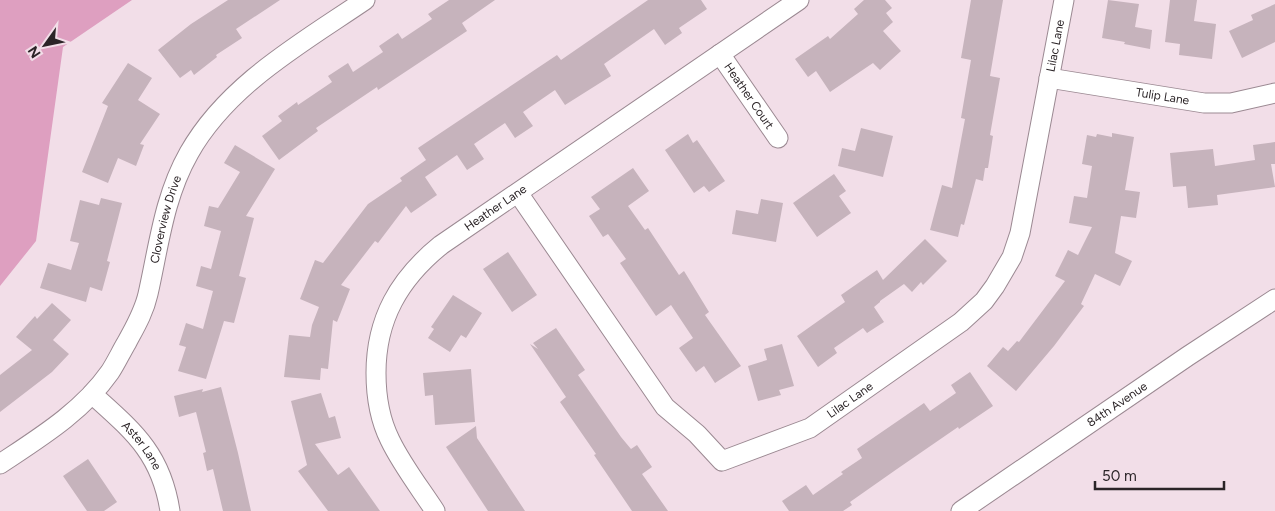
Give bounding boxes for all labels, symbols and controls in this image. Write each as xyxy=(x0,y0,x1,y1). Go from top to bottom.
street label: Lilac Lane xyxy=(1044,18,1067,73)
north arrow xyxy=(20,20,70,70)
text: N xyxy=(24,43,45,61)
street label: Heather Court xyxy=(721,60,777,132)
street label: Tulip Lane xyxy=(1135,85,1191,108)
street label: Cloverview Drive xyxy=(148,173,184,265)
street label: Heather Lane xyxy=(462,181,530,234)
street label: Lilac Lane xyxy=(824,379,876,421)
street label: 84th Avenue xyxy=(1084,379,1150,430)
street label: Aster Lane xyxy=(119,418,164,473)
scale bar xyxy=(1095,458,1224,490)
text: 50 m xyxy=(1102,467,1137,485)

